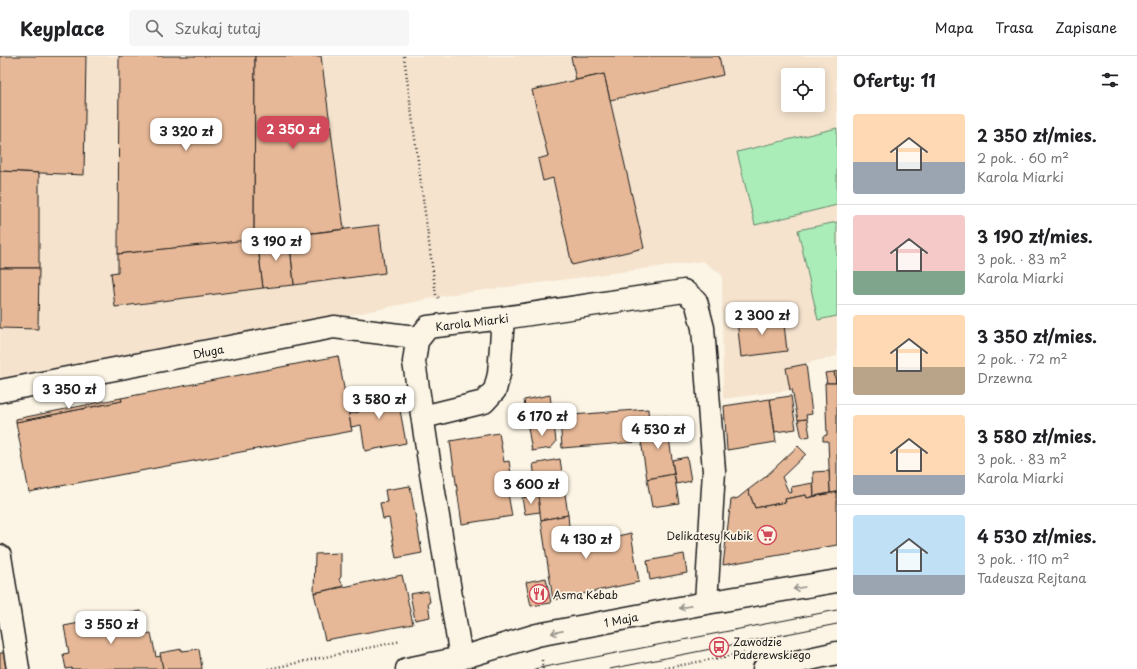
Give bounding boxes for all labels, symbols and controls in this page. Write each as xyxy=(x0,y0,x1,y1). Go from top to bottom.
search box xyxy=(129,10,409,46)
text: Keyplace xyxy=(20,14,105,42)
text: Szukaj tutaj xyxy=(175,16,261,39)
icon: search xyxy=(143,17,165,39)
text: Mapa xyxy=(935,17,973,38)
text: Trasa xyxy=(995,17,1033,38)
text: Zapisane xyxy=(1055,17,1117,38)
text: Oferty: 11 xyxy=(853,67,936,93)
map controls xyxy=(781,68,825,112)
button: locate xyxy=(781,68,825,112)
icon: filters xyxy=(1099,69,1121,91)
pin: 2 350 zł xyxy=(252,116,334,150)
pin: 3 320 zł xyxy=(145,118,227,152)
text: 2 350 zł xyxy=(266,119,320,138)
text: 3 320 zł xyxy=(159,121,213,140)
text: 2 350 zł/mies. xyxy=(977,122,1097,148)
icon: home xyxy=(885,130,933,178)
text: 2 pok. · 60 m² xyxy=(977,148,1069,167)
text: Karola Miarki xyxy=(977,167,1064,186)
text: 3 190 zł/mies. xyxy=(977,223,1093,249)
pin: 3 190 zł xyxy=(235,228,317,262)
text: 3 190 zł xyxy=(251,231,301,250)
icon: home xyxy=(885,231,933,279)
text: 3 pok. · 83 m² xyxy=(977,249,1067,268)
text: Karola Miarki xyxy=(977,268,1064,287)
pin: 2 300 zł xyxy=(721,302,803,336)
text: 2 300 zł xyxy=(734,305,790,324)
street label: Karola Miarki xyxy=(434,309,510,335)
text: 3 350 zł/mies. xyxy=(977,323,1097,349)
icon: home xyxy=(885,331,933,379)
street label: Długa xyxy=(191,340,225,362)
text: 2 pok. · 72 m² xyxy=(977,349,1068,368)
text: Drzewna xyxy=(977,368,1032,387)
pin: 3 350 zł xyxy=(28,376,110,410)
text: 3 350 zł xyxy=(42,379,96,398)
pin: 3 580 zł xyxy=(338,386,420,420)
text: 3 580 zł xyxy=(352,389,406,408)
pin: 6 170 zł xyxy=(501,403,583,437)
text: 6 170 zł xyxy=(517,406,567,425)
pin: 4 530 zł xyxy=(617,416,699,450)
text: 4 530 zł xyxy=(631,419,685,438)
text: 3 580 zł/mies. xyxy=(977,423,1096,449)
icon: home xyxy=(885,431,933,479)
text: 3 pok. · 83 m² xyxy=(977,449,1067,468)
text: Karola Miarki xyxy=(977,468,1064,487)
pin: 3 600 zł xyxy=(490,471,572,505)
text: 3 600 zł xyxy=(503,474,559,493)
text: 4 530 zł/mies. xyxy=(977,523,1096,549)
supermarket icon: Delikatesy Kubik xyxy=(756,524,778,546)
pin: 4 130 zł xyxy=(545,526,627,560)
place label: Delikatesy Kubik xyxy=(666,527,753,544)
text: 4 130 zł xyxy=(560,529,612,548)
icon: home xyxy=(885,531,933,579)
text: 3 pok. · 110 m² xyxy=(977,549,1069,568)
text: Tadeusza Rejtana xyxy=(977,568,1087,587)
restaurant icon: Asma Kebab xyxy=(528,583,550,605)
one-way arrow xyxy=(792,584,805,592)
place label: Asma Kebab xyxy=(553,586,618,603)
one-way arrow xyxy=(679,603,692,611)
street label: 1 Maja xyxy=(602,608,640,631)
pin: 3 550 zł xyxy=(70,611,152,645)
text: 3 550 zł xyxy=(84,614,138,633)
one-way arrow xyxy=(551,628,564,636)
place label: Zawodzie Paderewskiego xyxy=(733,633,811,663)
bus stop icon: Zawodzie Paderewskiego xyxy=(708,636,730,658)

